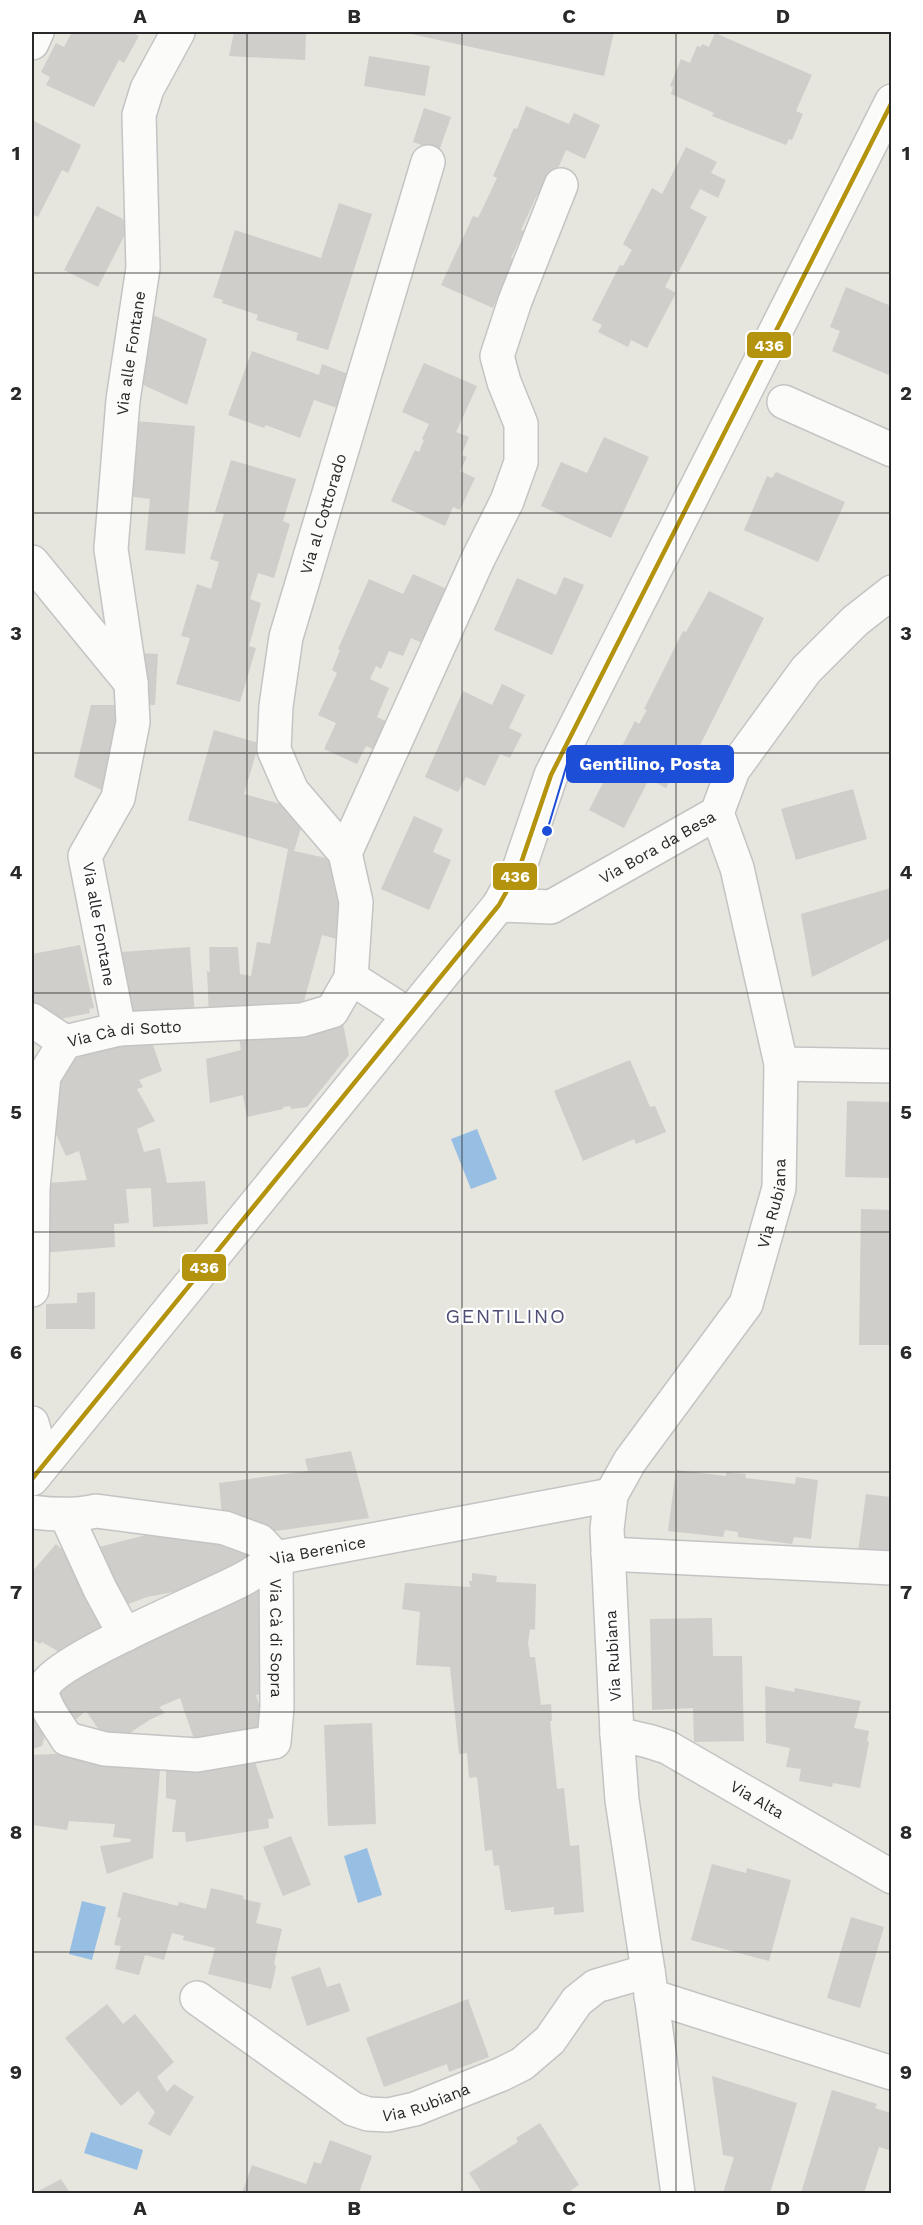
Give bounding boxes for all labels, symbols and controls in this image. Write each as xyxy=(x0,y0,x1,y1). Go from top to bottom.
text: A xyxy=(133,4,147,28)
text: B xyxy=(347,4,361,28)
text: C xyxy=(562,4,576,28)
text: D xyxy=(776,4,790,28)
text: 1 xyxy=(12,141,20,165)
text: 1 xyxy=(902,141,910,165)
street label: Via alle Fontane xyxy=(112,290,149,416)
line badge: 436 xyxy=(746,331,792,359)
text: 436 xyxy=(754,336,784,355)
text: 2 xyxy=(10,381,22,405)
text: 2 xyxy=(900,381,912,405)
street label: Via al Cottorado xyxy=(296,451,350,577)
text: 3 xyxy=(10,621,22,645)
text: 3 xyxy=(900,621,912,645)
callout: Gentilino, Posta xyxy=(567,746,733,782)
text: Gentilino, Posta xyxy=(579,753,721,774)
street label: Via Bora da Besa xyxy=(596,806,719,887)
text: 4 xyxy=(10,860,23,884)
text: 4 xyxy=(900,860,913,884)
street label: Via alle Fontane xyxy=(79,861,119,987)
line badge: 436 xyxy=(492,862,538,891)
text: 436 xyxy=(500,867,530,886)
street label: Via Cà di Sotto xyxy=(65,1016,182,1051)
text: 5 xyxy=(10,1100,22,1124)
text: 5 xyxy=(900,1100,912,1124)
street label: Via Rubiana xyxy=(753,1158,789,1250)
line badge: 436 xyxy=(181,1253,227,1282)
text: 436 xyxy=(189,1258,219,1277)
district label: GENTILINO xyxy=(446,1304,566,1328)
text: 6 xyxy=(10,1340,22,1364)
text: 6 xyxy=(900,1340,912,1364)
street label: Via Berenice xyxy=(267,1532,367,1569)
street label: Via Cà di Sopra xyxy=(267,1578,286,1698)
text: 7 xyxy=(10,1580,22,1604)
text: 7 xyxy=(900,1580,912,1604)
street label: Via Rubiana xyxy=(601,1610,625,1702)
street label: Via Alta xyxy=(727,1776,788,1822)
text: 8 xyxy=(10,1820,22,1844)
text: 8 xyxy=(900,1820,912,1844)
text: 9 xyxy=(10,2060,22,2084)
text: 9 xyxy=(900,2060,912,2084)
street label: Via Rubiana xyxy=(381,2079,472,2125)
text: A xyxy=(133,2196,147,2220)
text: B xyxy=(347,2196,361,2220)
text: C xyxy=(562,2196,576,2220)
text: D xyxy=(776,2196,790,2220)

